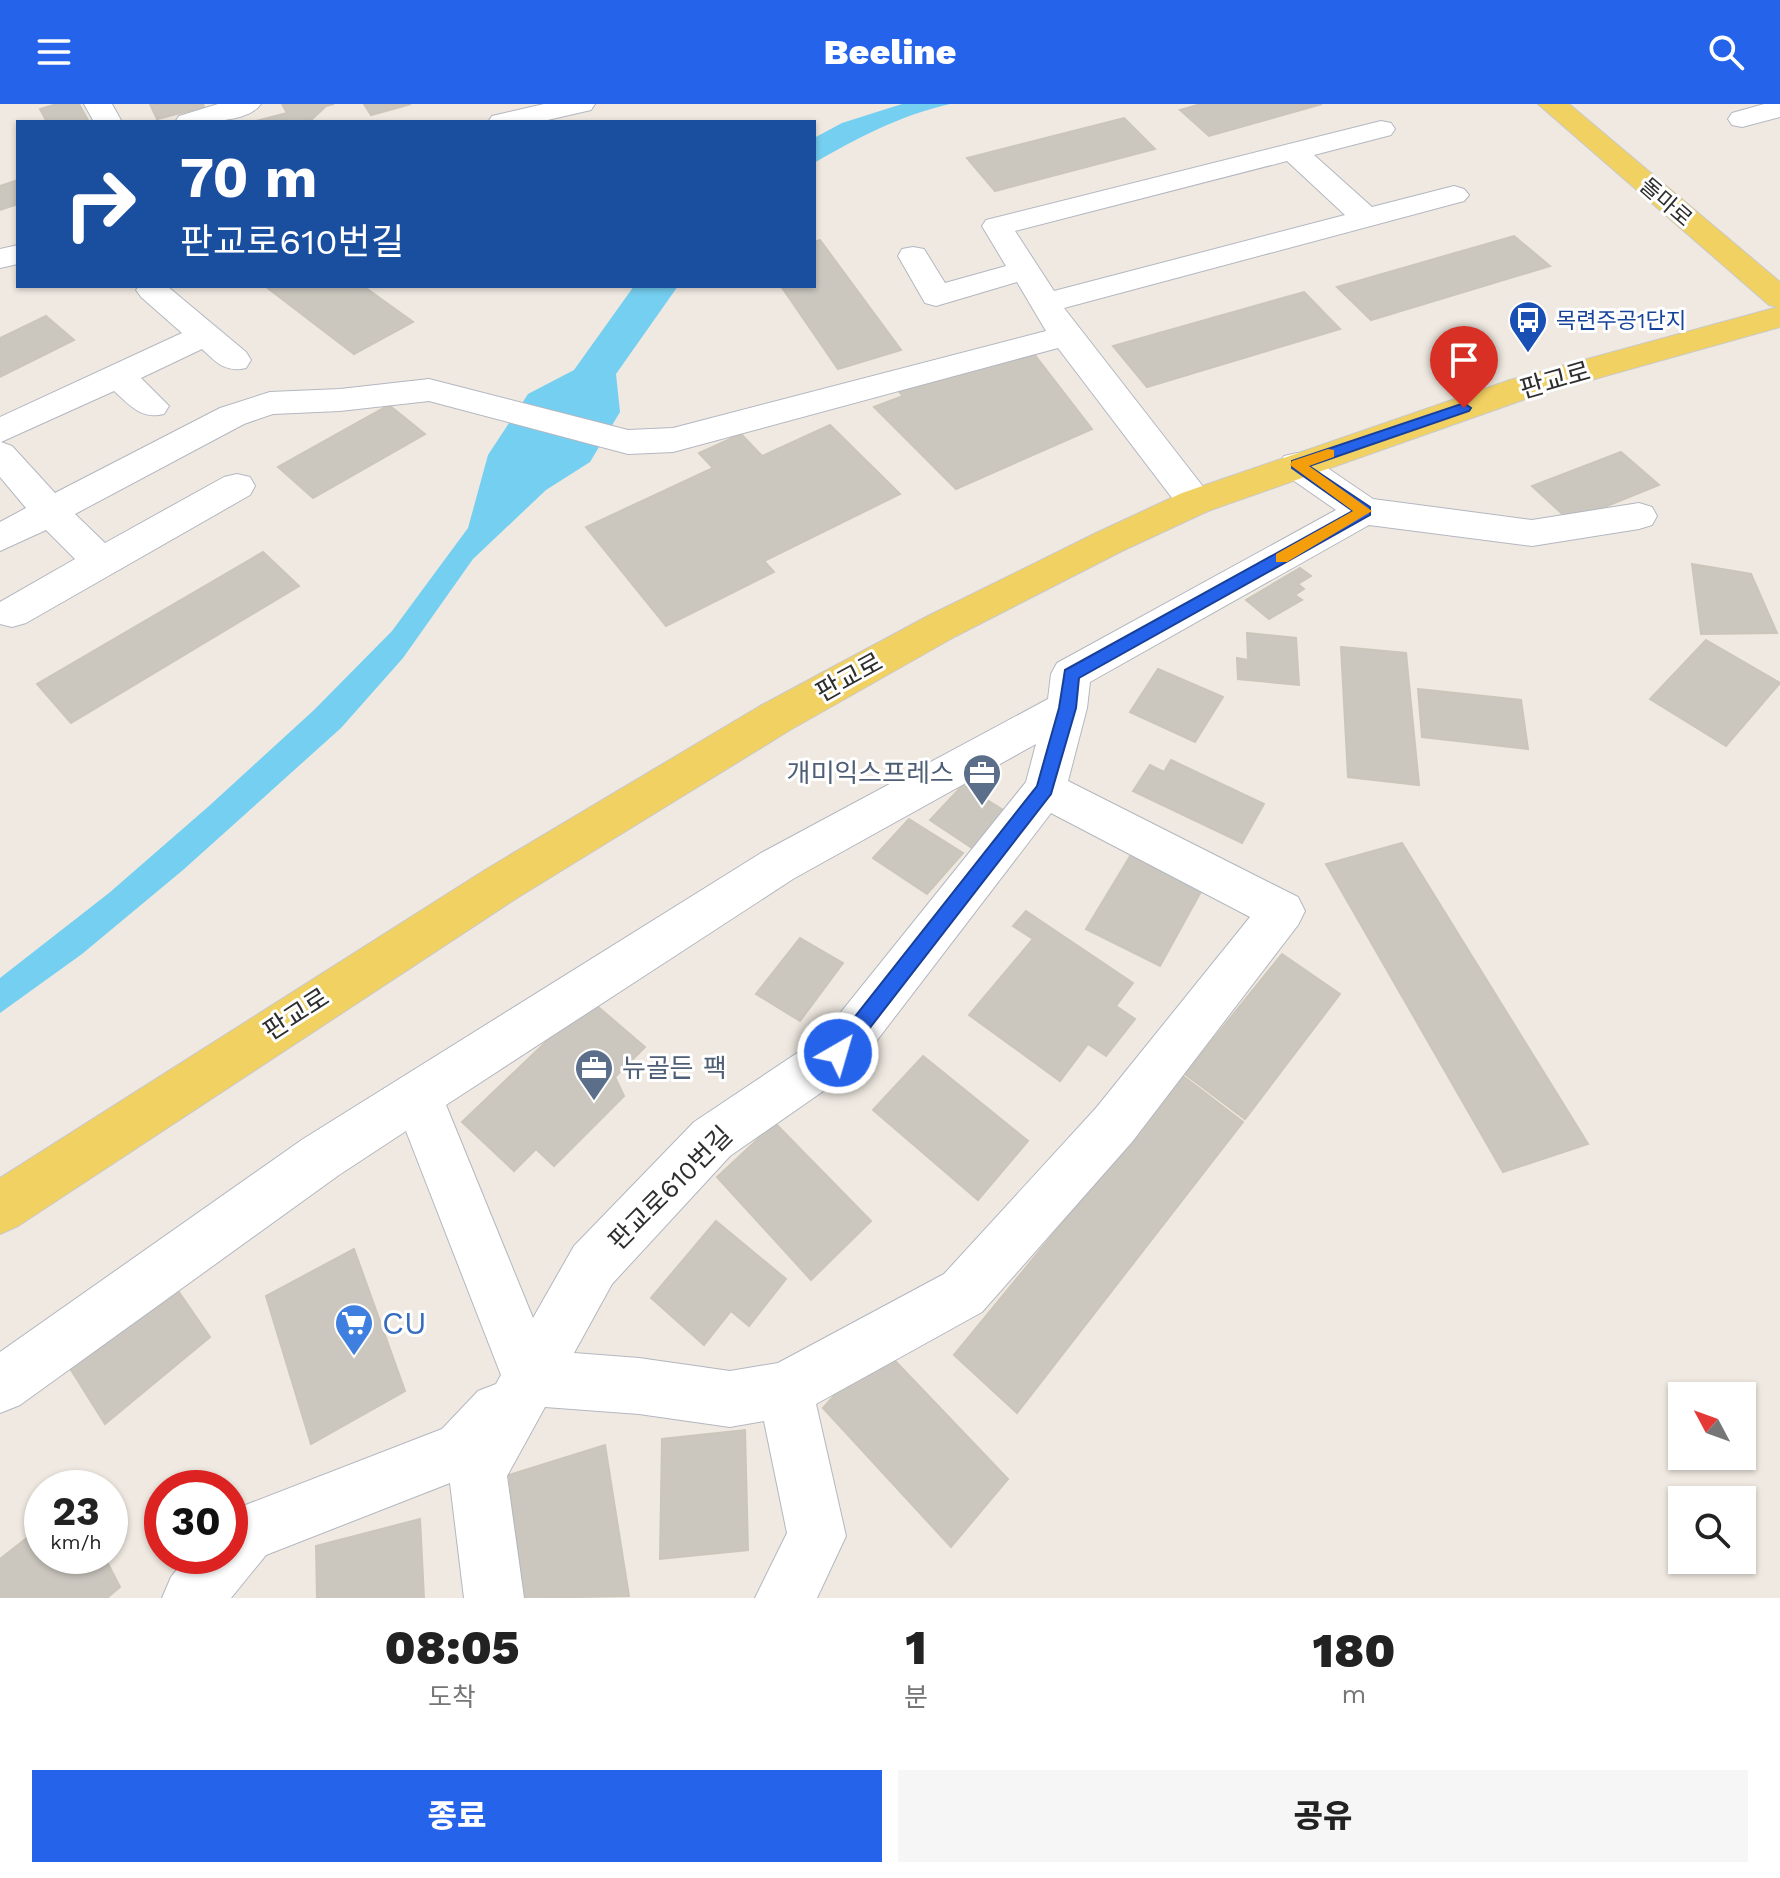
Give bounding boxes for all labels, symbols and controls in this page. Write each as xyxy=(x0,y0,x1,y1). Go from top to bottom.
icon: menu xyxy=(32,30,76,74)
icon: search xyxy=(1704,30,1748,74)
text: Beeline xyxy=(824,31,956,73)
text: 70 m xyxy=(180,145,317,211)
icon: right xyxy=(48,152,152,256)
street label: 돌마로 xyxy=(1635,173,1697,231)
text: 판교로610번길 xyxy=(180,221,404,263)
bus stop icon: 목련주공1단지 xyxy=(1507,299,1549,354)
place label: 목련주공1단지 xyxy=(1556,308,1686,333)
pin xyxy=(1430,326,1498,408)
icon: arrive xyxy=(1442,338,1486,382)
street label: 판교로 xyxy=(1516,356,1594,404)
street label: 판교로 xyxy=(810,646,888,708)
office icon: 개미익스프레스 xyxy=(961,752,1003,807)
place label: 개미익스프레스 xyxy=(787,758,954,788)
street label: 판교로 xyxy=(258,982,334,1046)
position arrow xyxy=(796,1011,880,1095)
office icon: 뉴골든 팩 xyxy=(573,1047,615,1102)
place label: 뉴골든 팩 xyxy=(622,1053,727,1083)
street label: 판교로610번길 xyxy=(602,1120,738,1256)
supermarket icon: CU xyxy=(333,1302,375,1357)
place label: CU xyxy=(382,1304,427,1342)
north arrow xyxy=(1668,1382,1756,1470)
map controls xyxy=(1668,1382,1756,1574)
speed limit sign: 30 xyxy=(144,1470,248,1574)
button: search xyxy=(1668,1486,1756,1574)
text: 23 xyxy=(52,1488,100,1535)
text: km/h xyxy=(50,1530,102,1554)
text: 08:05 xyxy=(385,1619,520,1676)
text: 1 xyxy=(905,1619,927,1676)
text: 180 xyxy=(1313,1622,1395,1679)
text: m xyxy=(1342,1679,1366,1709)
text: 도착 xyxy=(428,1682,476,1712)
text: 분 xyxy=(904,1682,928,1712)
button: 종료 xyxy=(32,1770,882,1862)
button: 공유 xyxy=(898,1770,1748,1862)

